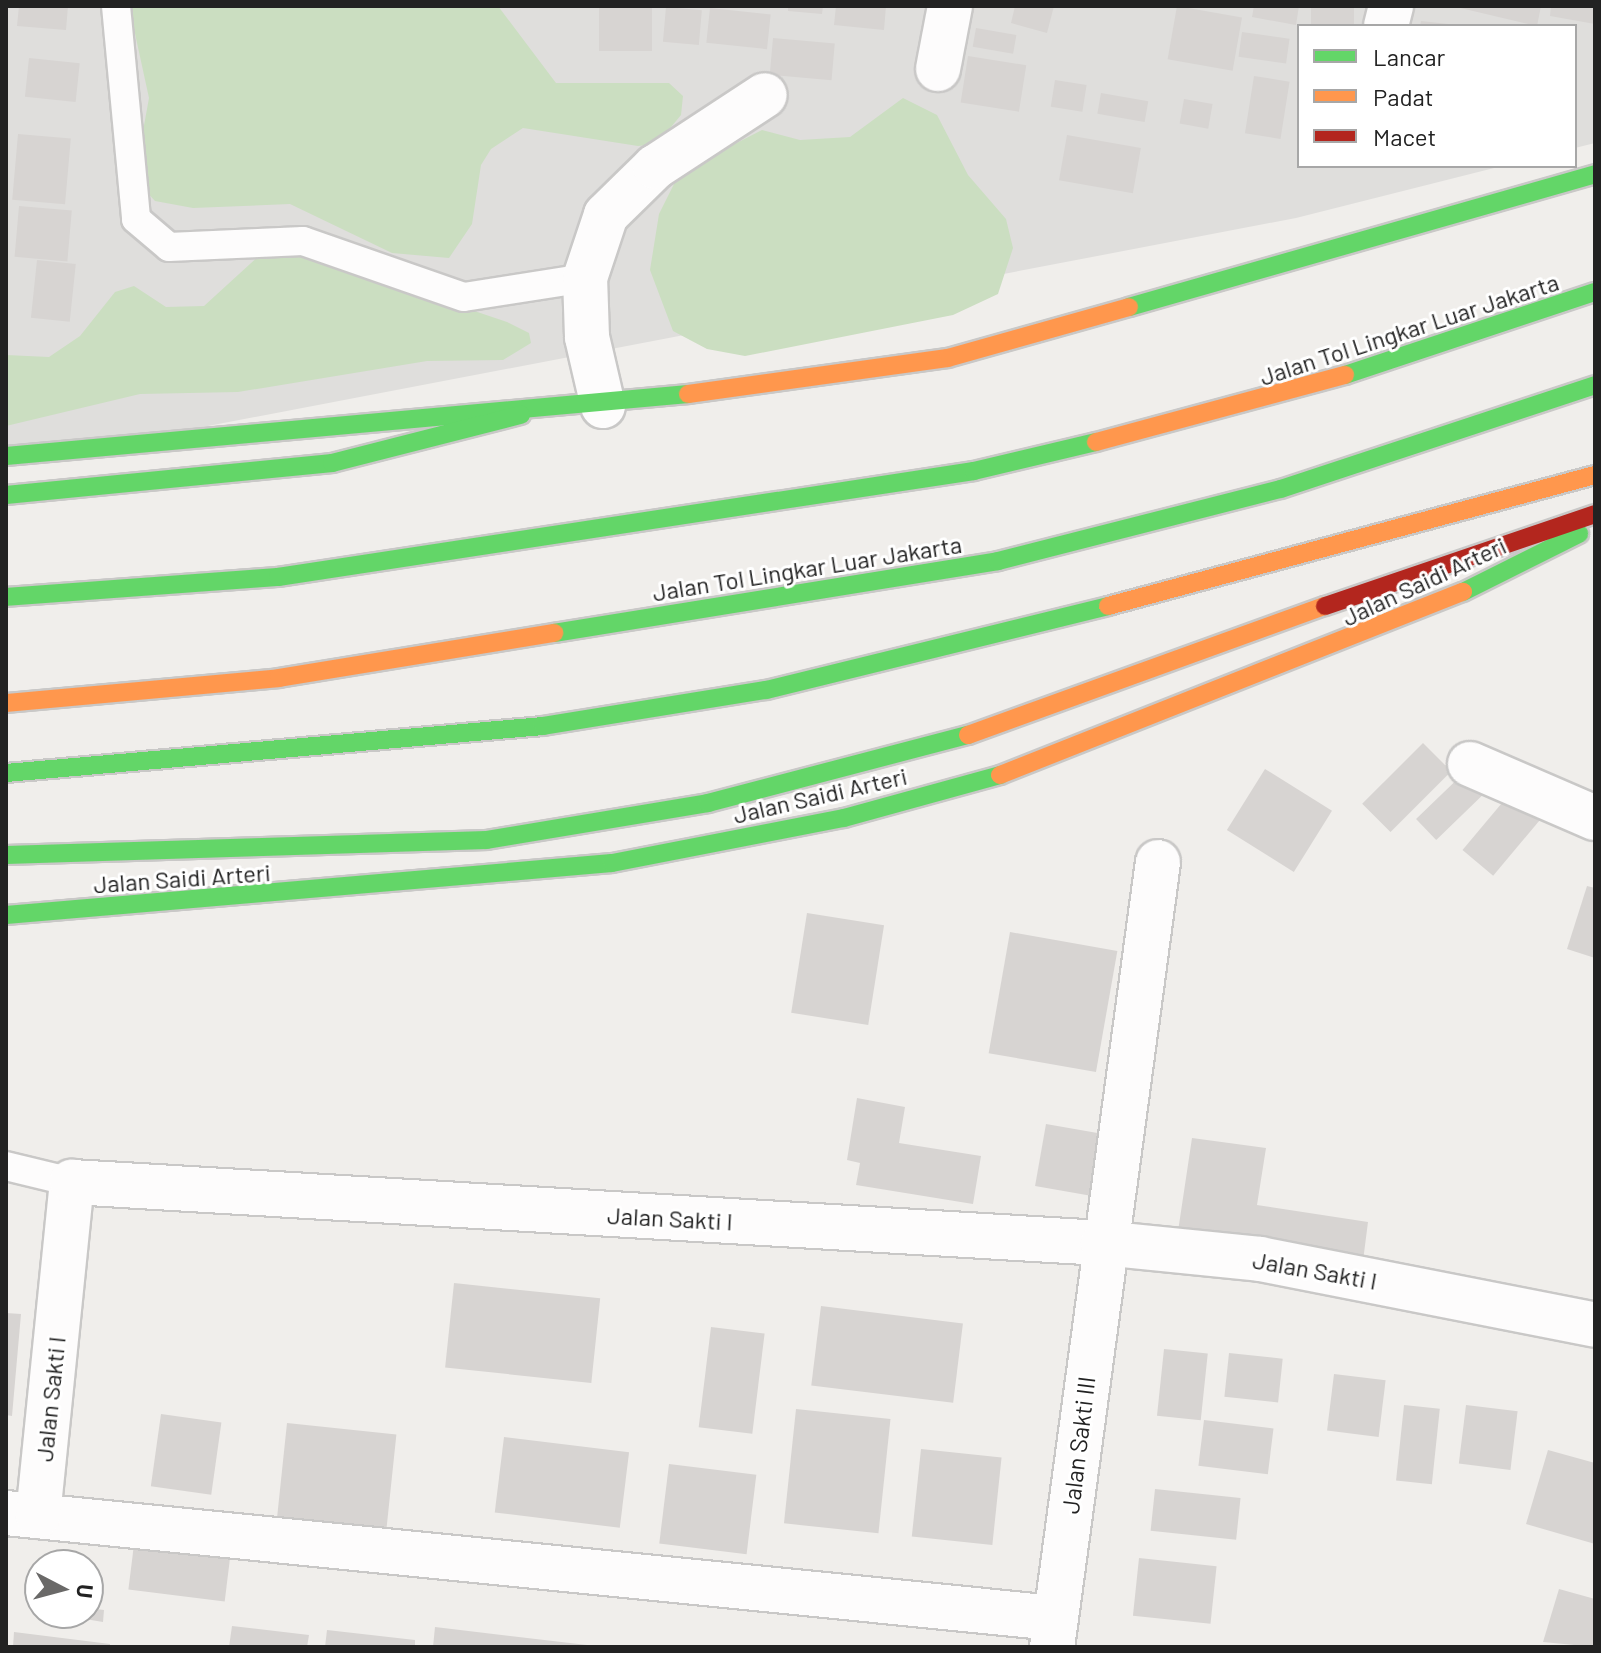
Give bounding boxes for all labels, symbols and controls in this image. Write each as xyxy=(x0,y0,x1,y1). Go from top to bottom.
legend xyxy=(1297,24,1577,168)
text: Lancar xyxy=(1373,42,1445,71)
text: Padat xyxy=(1373,82,1433,111)
text: Macet xyxy=(1373,122,1436,151)
street label: Jalan Tol Lingkar Luar Jakarta xyxy=(1256,267,1562,391)
street label: Jalan Tol Lingkar Luar Jakarta xyxy=(650,529,964,607)
street label: Jalan Saidi Arteri xyxy=(1337,530,1511,632)
street label: Jalan Saidi Arteri xyxy=(730,761,910,829)
street label: Jalan Saidi Arteri xyxy=(92,857,272,899)
street label: Jalan Sakti I xyxy=(606,1200,734,1236)
street label: Jalan Sakti I xyxy=(1251,1245,1379,1295)
street label: Jalan Sakti I xyxy=(29,1335,71,1463)
street label: Jalan Sakti III xyxy=(1055,1375,1101,1515)
north arrow xyxy=(24,1549,104,1629)
text: U xyxy=(72,1583,100,1600)

